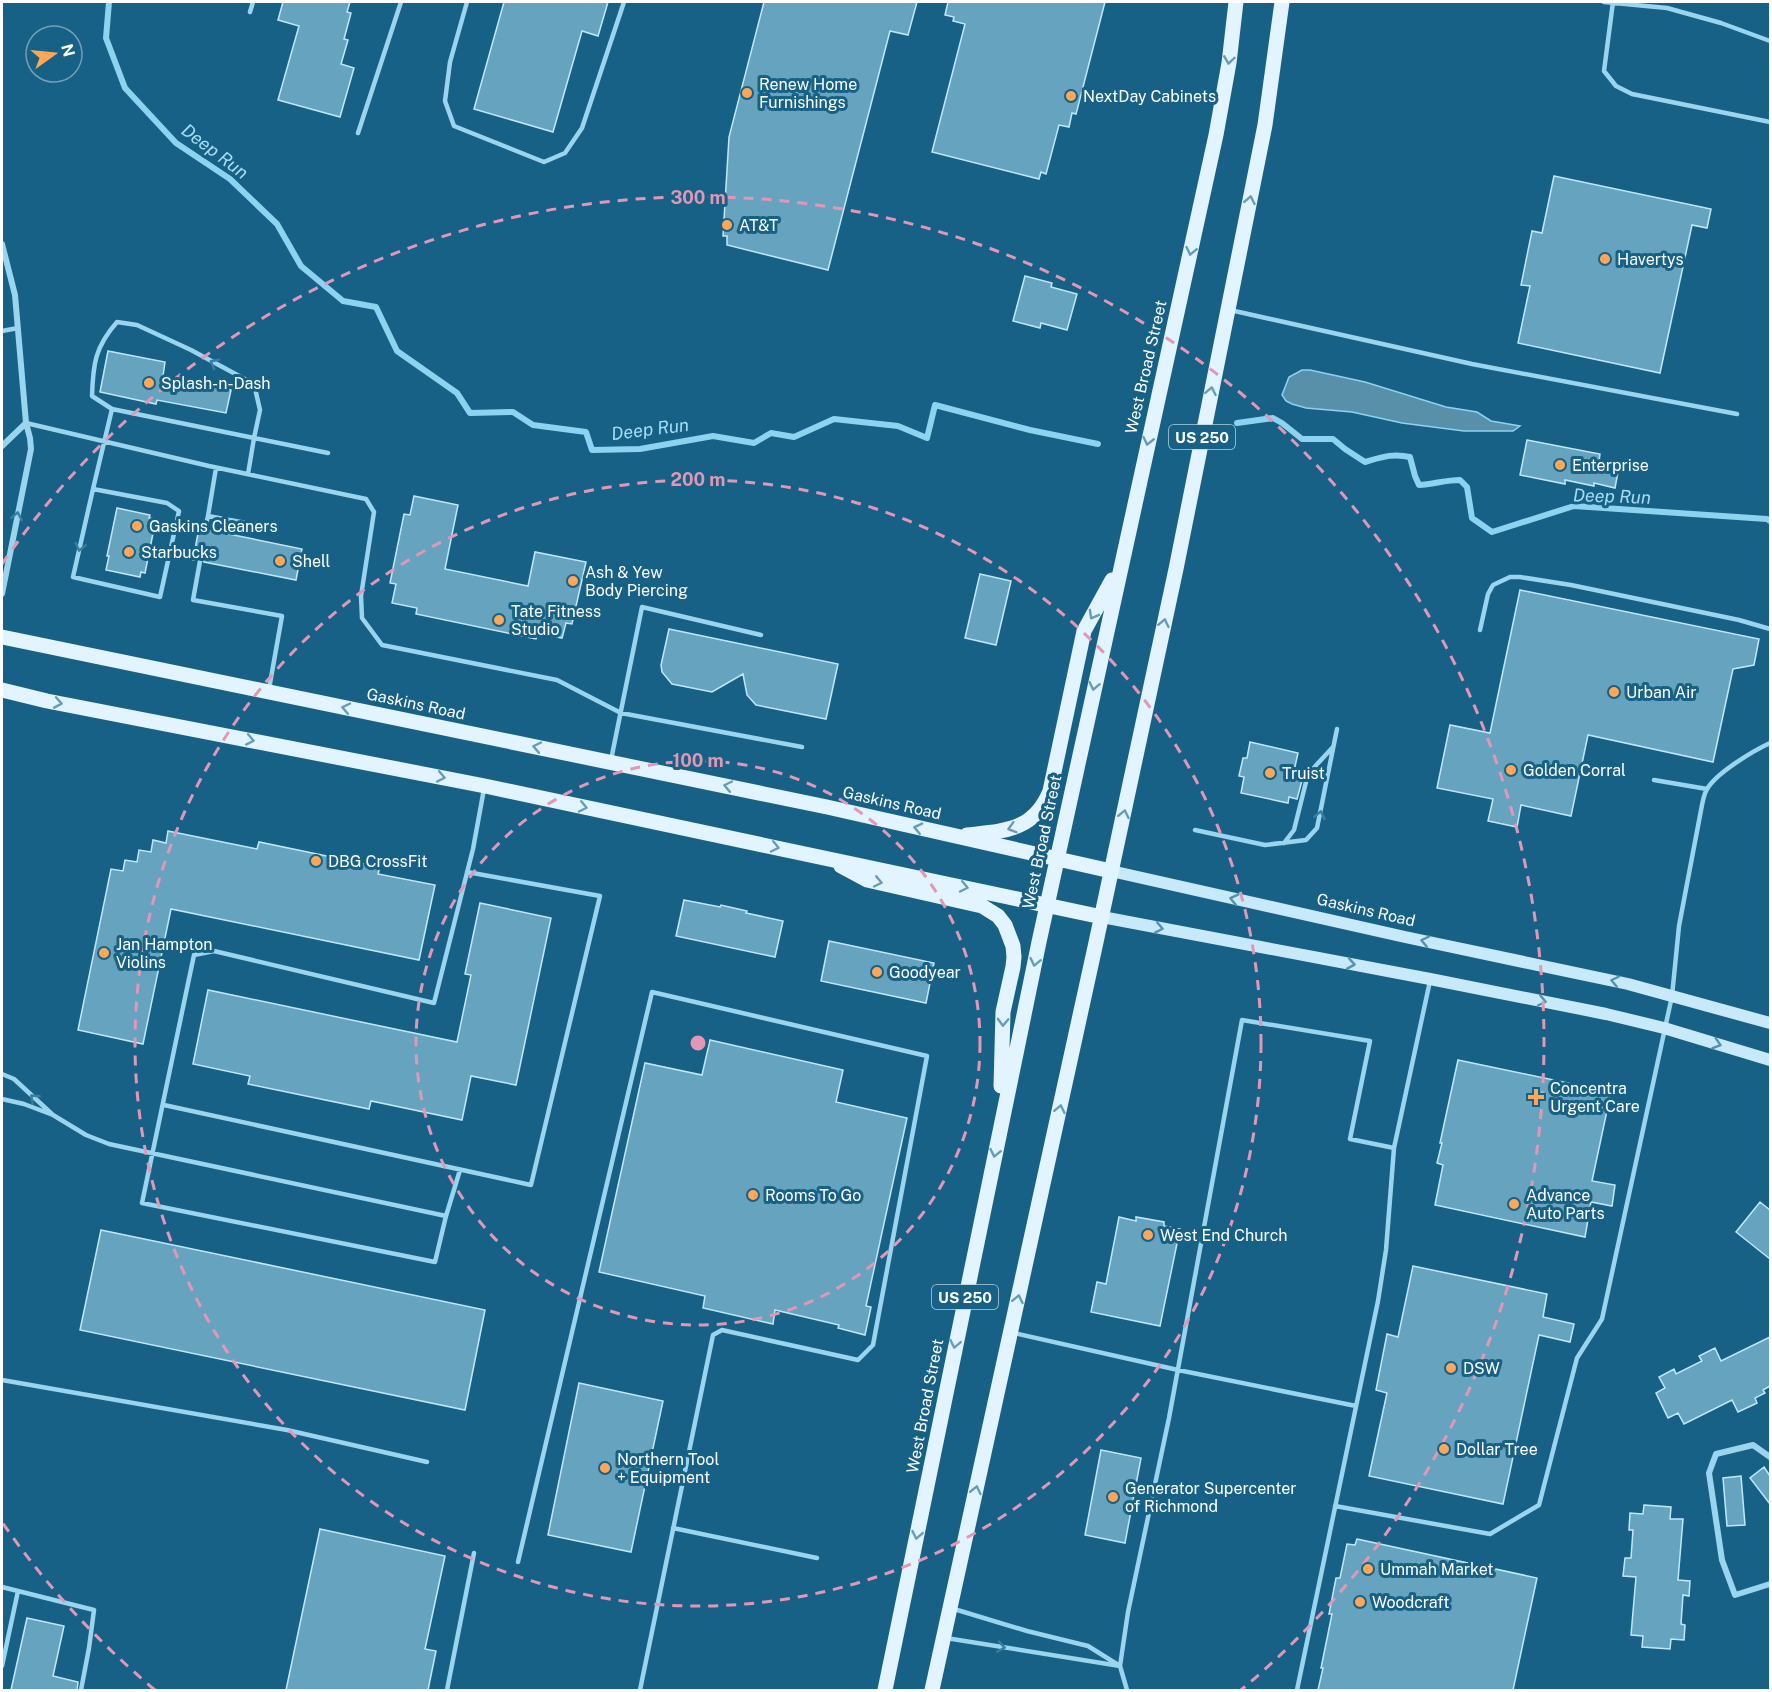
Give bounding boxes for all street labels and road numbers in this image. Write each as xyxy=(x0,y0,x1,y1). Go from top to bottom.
street label: West Broad Street xyxy=(1121,298,1171,436)
road number: US 250 xyxy=(1169,425,1235,449)
street label: Gaskins Road xyxy=(365,684,467,724)
street label: West Broad Street xyxy=(1019,773,1065,911)
street label: Gaskins Road xyxy=(841,782,943,824)
street label: Gaskins Road xyxy=(1315,889,1417,931)
road number: US 250 xyxy=(932,1285,998,1309)
street label: West Broad Street xyxy=(903,1337,947,1475)

